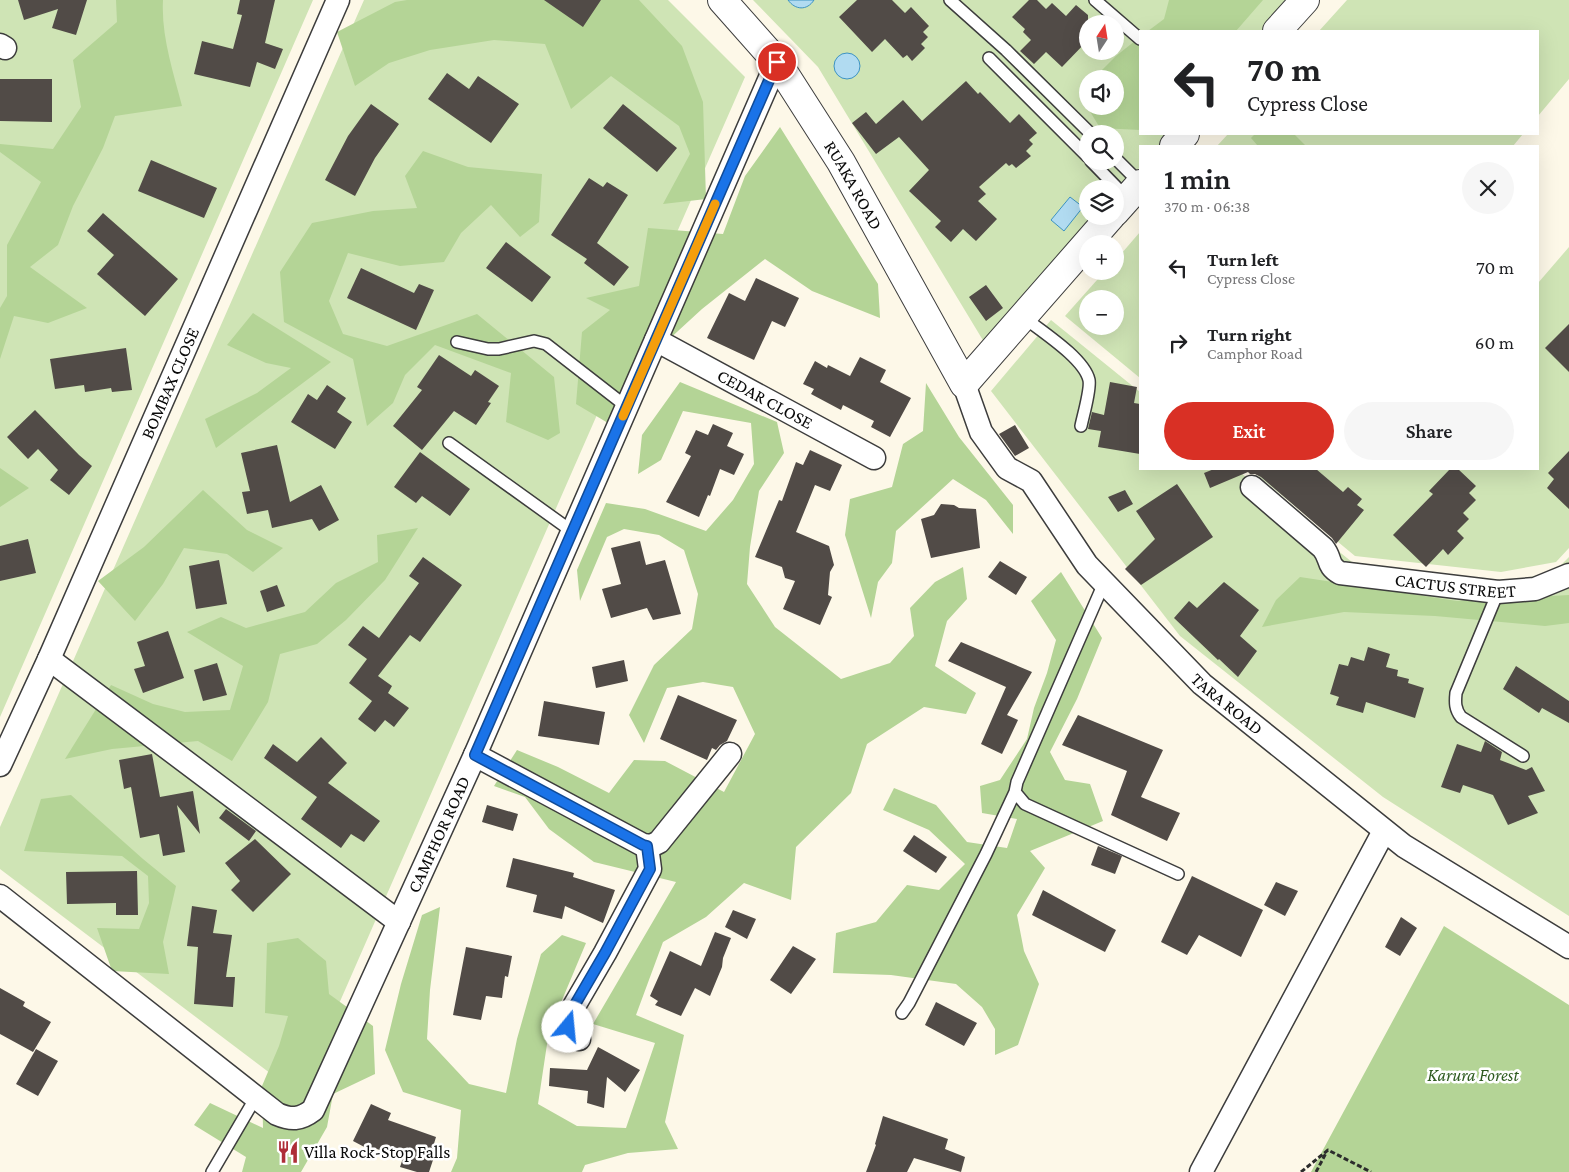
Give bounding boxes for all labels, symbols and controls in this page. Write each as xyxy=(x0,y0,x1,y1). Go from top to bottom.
north arrow xyxy=(1079,15,1124,60)
map controls xyxy=(1079,15,1124,335)
pin xyxy=(756,41,798,83)
icon: arrive xyxy=(763,48,791,76)
icon: left xyxy=(1164,50,1229,115)
text: 70 m xyxy=(1247,50,1321,89)
button: sound xyxy=(1079,70,1124,115)
text: Cypress Close xyxy=(1247,91,1368,116)
button: search xyxy=(1079,125,1124,170)
street label: RUAKA ROAD xyxy=(820,137,887,233)
text: 1 min xyxy=(1164,162,1231,195)
button: close xyxy=(1462,162,1514,214)
button: layers xyxy=(1079,180,1124,225)
text: 370 m · 06:38 xyxy=(1164,198,1250,215)
button: + xyxy=(1079,235,1124,280)
text: Turn left xyxy=(1207,249,1279,270)
icon: left xyxy=(1164,254,1192,282)
text: 70 m xyxy=(1476,257,1514,278)
text: Cypress Close xyxy=(1207,270,1295,287)
button: − xyxy=(1079,290,1124,335)
street label: BOMBAX CLOSE xyxy=(137,324,203,442)
text: Turn right xyxy=(1207,324,1292,345)
icon: right xyxy=(1164,329,1192,357)
text: 60 m xyxy=(1475,332,1514,353)
text: Camphor Road xyxy=(1207,345,1303,362)
street label: CEDAR CLOSE xyxy=(714,365,816,433)
button: Exit xyxy=(1164,402,1334,460)
button: Share xyxy=(1344,402,1514,460)
street label: CACTUS STREET xyxy=(1394,570,1517,602)
street label: TARA ROAD xyxy=(1187,669,1267,739)
street label: CAMPHOR ROAD xyxy=(404,773,474,896)
position arrow xyxy=(541,1000,593,1052)
park label: Karura Forest xyxy=(1427,1065,1519,1085)
restaurant icon: Villa Rock-Stop Falls xyxy=(275,1139,301,1165)
place label: Villa Rock-Stop Falls xyxy=(304,1142,450,1162)

